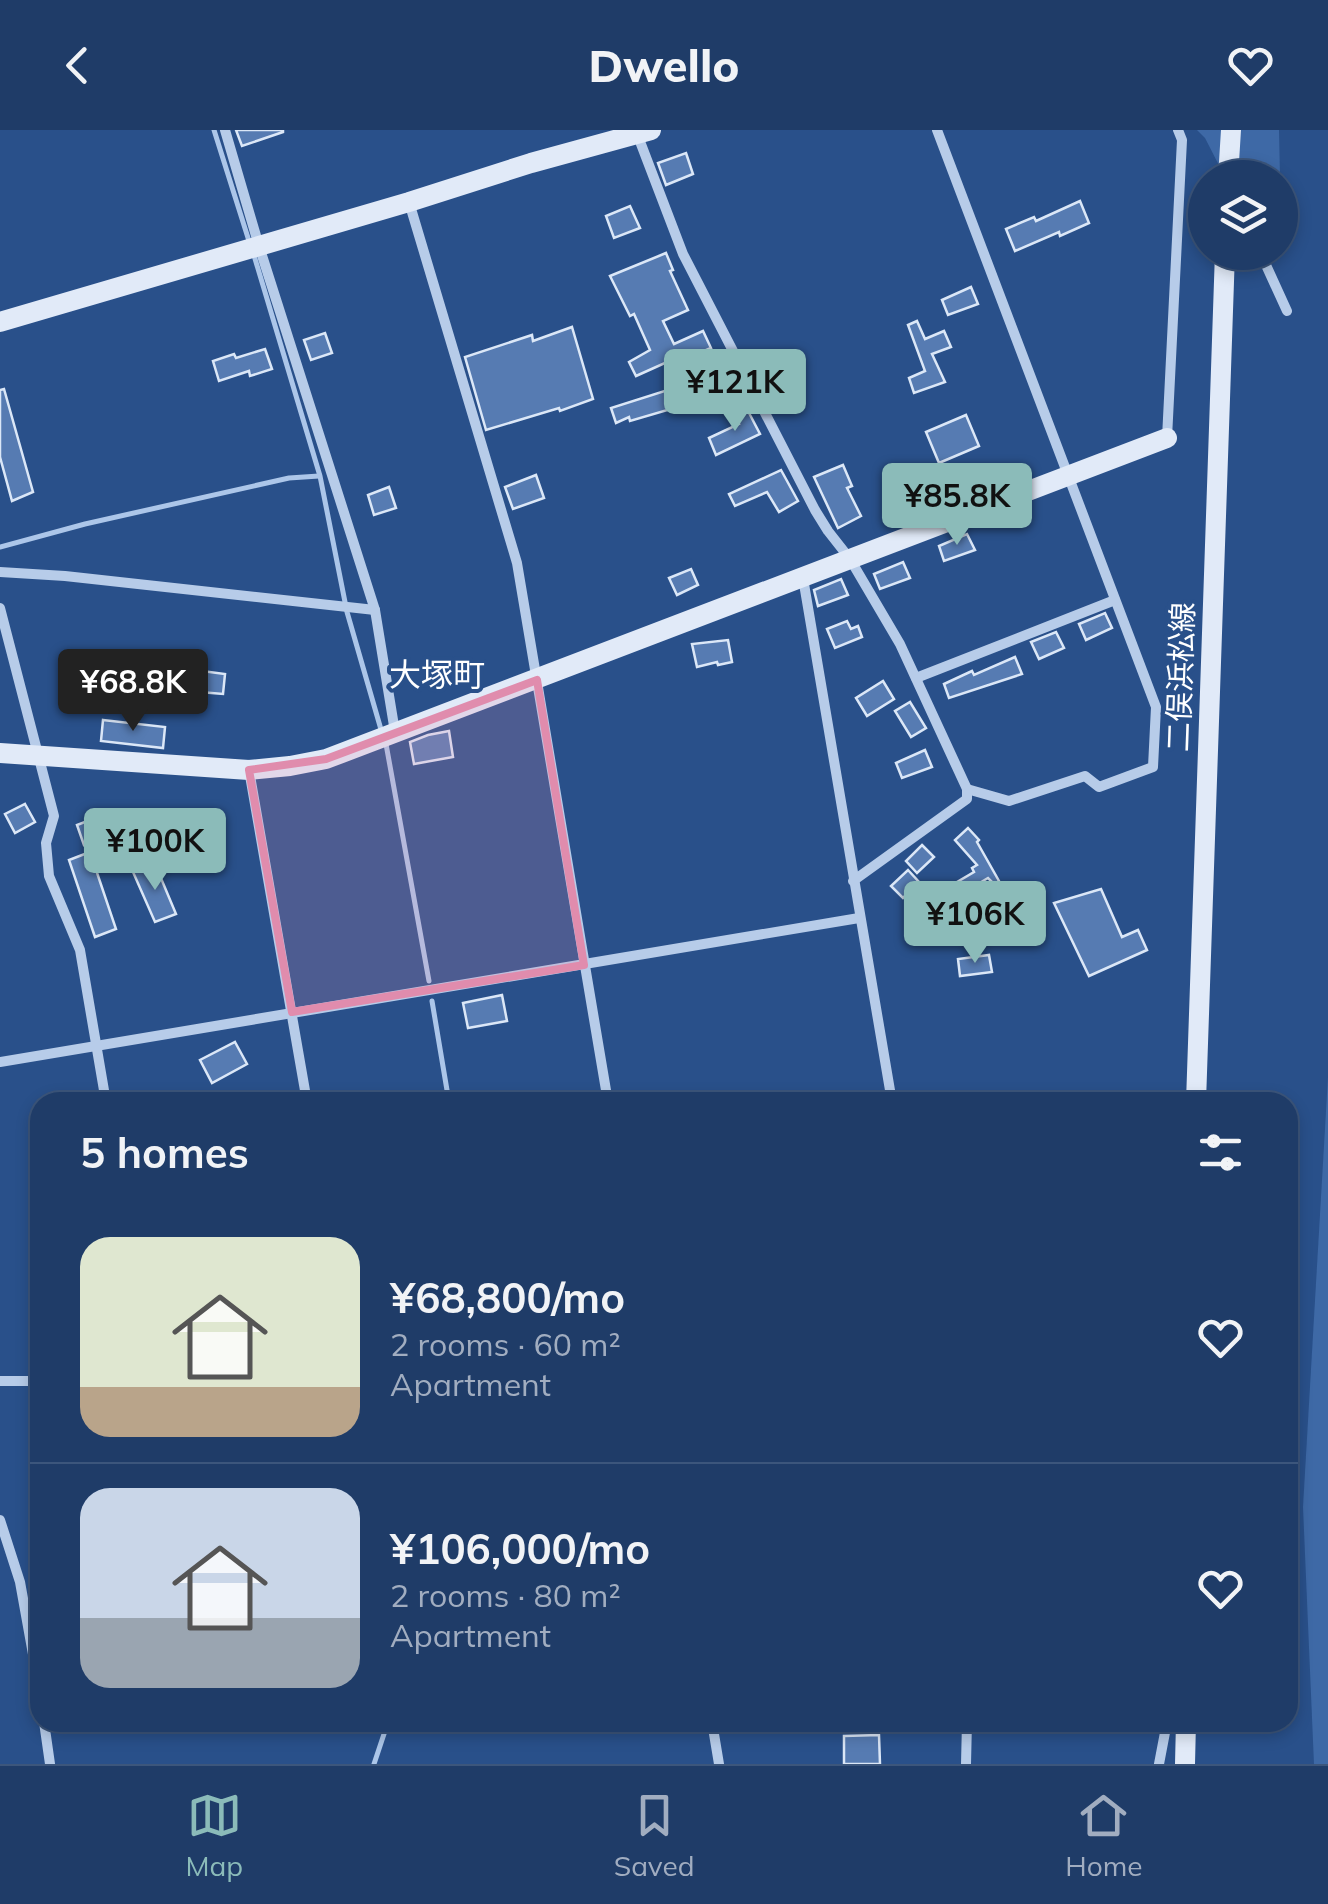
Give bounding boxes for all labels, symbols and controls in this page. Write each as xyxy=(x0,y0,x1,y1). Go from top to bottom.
text: Dwello xyxy=(589,37,739,93)
icon: back xyxy=(50,38,105,93)
icon: heart xyxy=(1223,38,1278,93)
map controls xyxy=(1188,160,1298,270)
button: layers xyxy=(1188,160,1298,270)
pin: ¥121K xyxy=(665,349,805,434)
text: ¥121K xyxy=(686,361,784,401)
pin: ¥85.8K xyxy=(876,463,1038,548)
text: ¥85.8K xyxy=(904,475,1010,515)
street label: 二俣浜松線 xyxy=(1158,601,1202,753)
pin: ¥68.8K xyxy=(52,649,214,734)
district label: 大塚町 xyxy=(389,654,485,694)
text: ¥68.8K xyxy=(80,661,186,701)
pin: ¥100K xyxy=(85,808,225,893)
text: ¥100K xyxy=(106,820,204,860)
pin: ¥106K xyxy=(905,881,1045,966)
text: ¥106K xyxy=(926,893,1024,933)
icon: filters xyxy=(1193,1125,1248,1180)
text: 5 homes xyxy=(80,1126,249,1179)
text: ¥68,800/mo xyxy=(390,1271,625,1324)
icon: home xyxy=(160,1277,280,1397)
icon: heart xyxy=(1193,1310,1248,1365)
text: 2 rooms · 60 m² xyxy=(390,1324,621,1364)
text: Apartment xyxy=(390,1364,551,1404)
text: ¥106,000/mo xyxy=(390,1522,650,1575)
icon: home xyxy=(160,1528,280,1648)
icon: heart xyxy=(1193,1561,1248,1616)
text: 2 rooms · 80 m² xyxy=(390,1575,621,1615)
text: Apartment xyxy=(390,1615,551,1655)
tab: Map xyxy=(185,1788,243,1883)
tab: Saved xyxy=(614,1788,695,1883)
tab: Home xyxy=(1065,1788,1143,1883)

